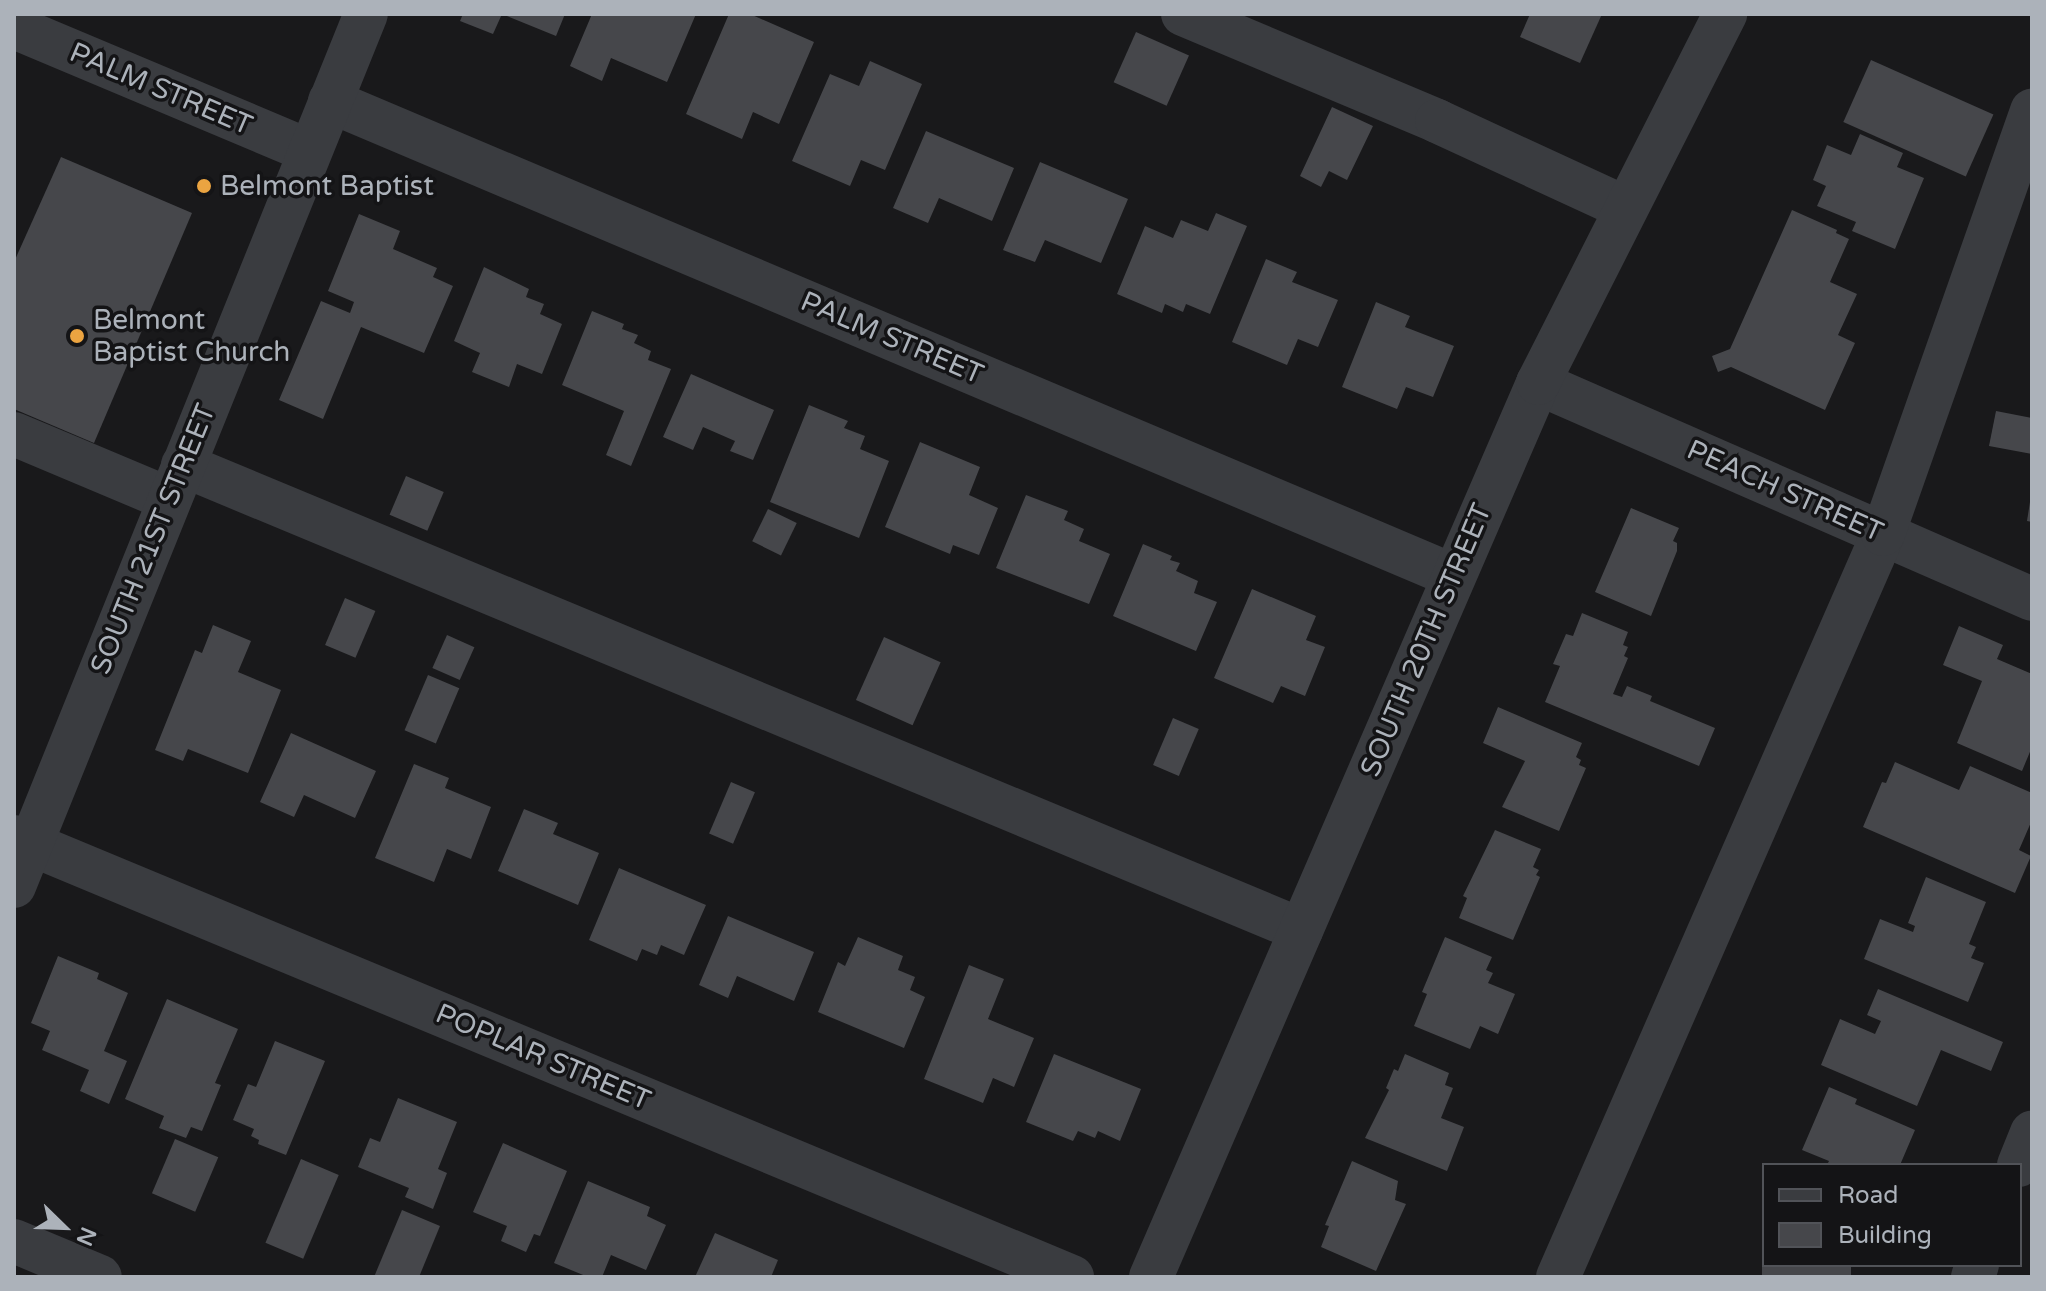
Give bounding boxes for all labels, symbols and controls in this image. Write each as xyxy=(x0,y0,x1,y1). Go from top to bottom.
street label: PALM STREET xyxy=(65,35,257,143)
place label: Belmont Baptist xyxy=(220,169,434,203)
marker: Belmont Baptist xyxy=(195,177,213,195)
street label: PALM STREET xyxy=(796,284,988,392)
place label: Belmont Baptist Church xyxy=(93,303,290,369)
marker: Belmont Baptist Church xyxy=(68,327,86,345)
street label: SOUTH 21ST STREET xyxy=(83,399,223,679)
street label: PEACH STREET xyxy=(1682,433,1888,549)
street label: SOUTH 20TH STREET xyxy=(1353,498,1499,782)
street label: POPLAR STREET xyxy=(431,997,655,1117)
legend xyxy=(1762,1163,2022,1267)
text: Road xyxy=(1838,1181,1898,1210)
north arrow xyxy=(24,1187,104,1267)
text: Building xyxy=(1838,1221,1932,1250)
text: N xyxy=(71,1223,102,1250)

